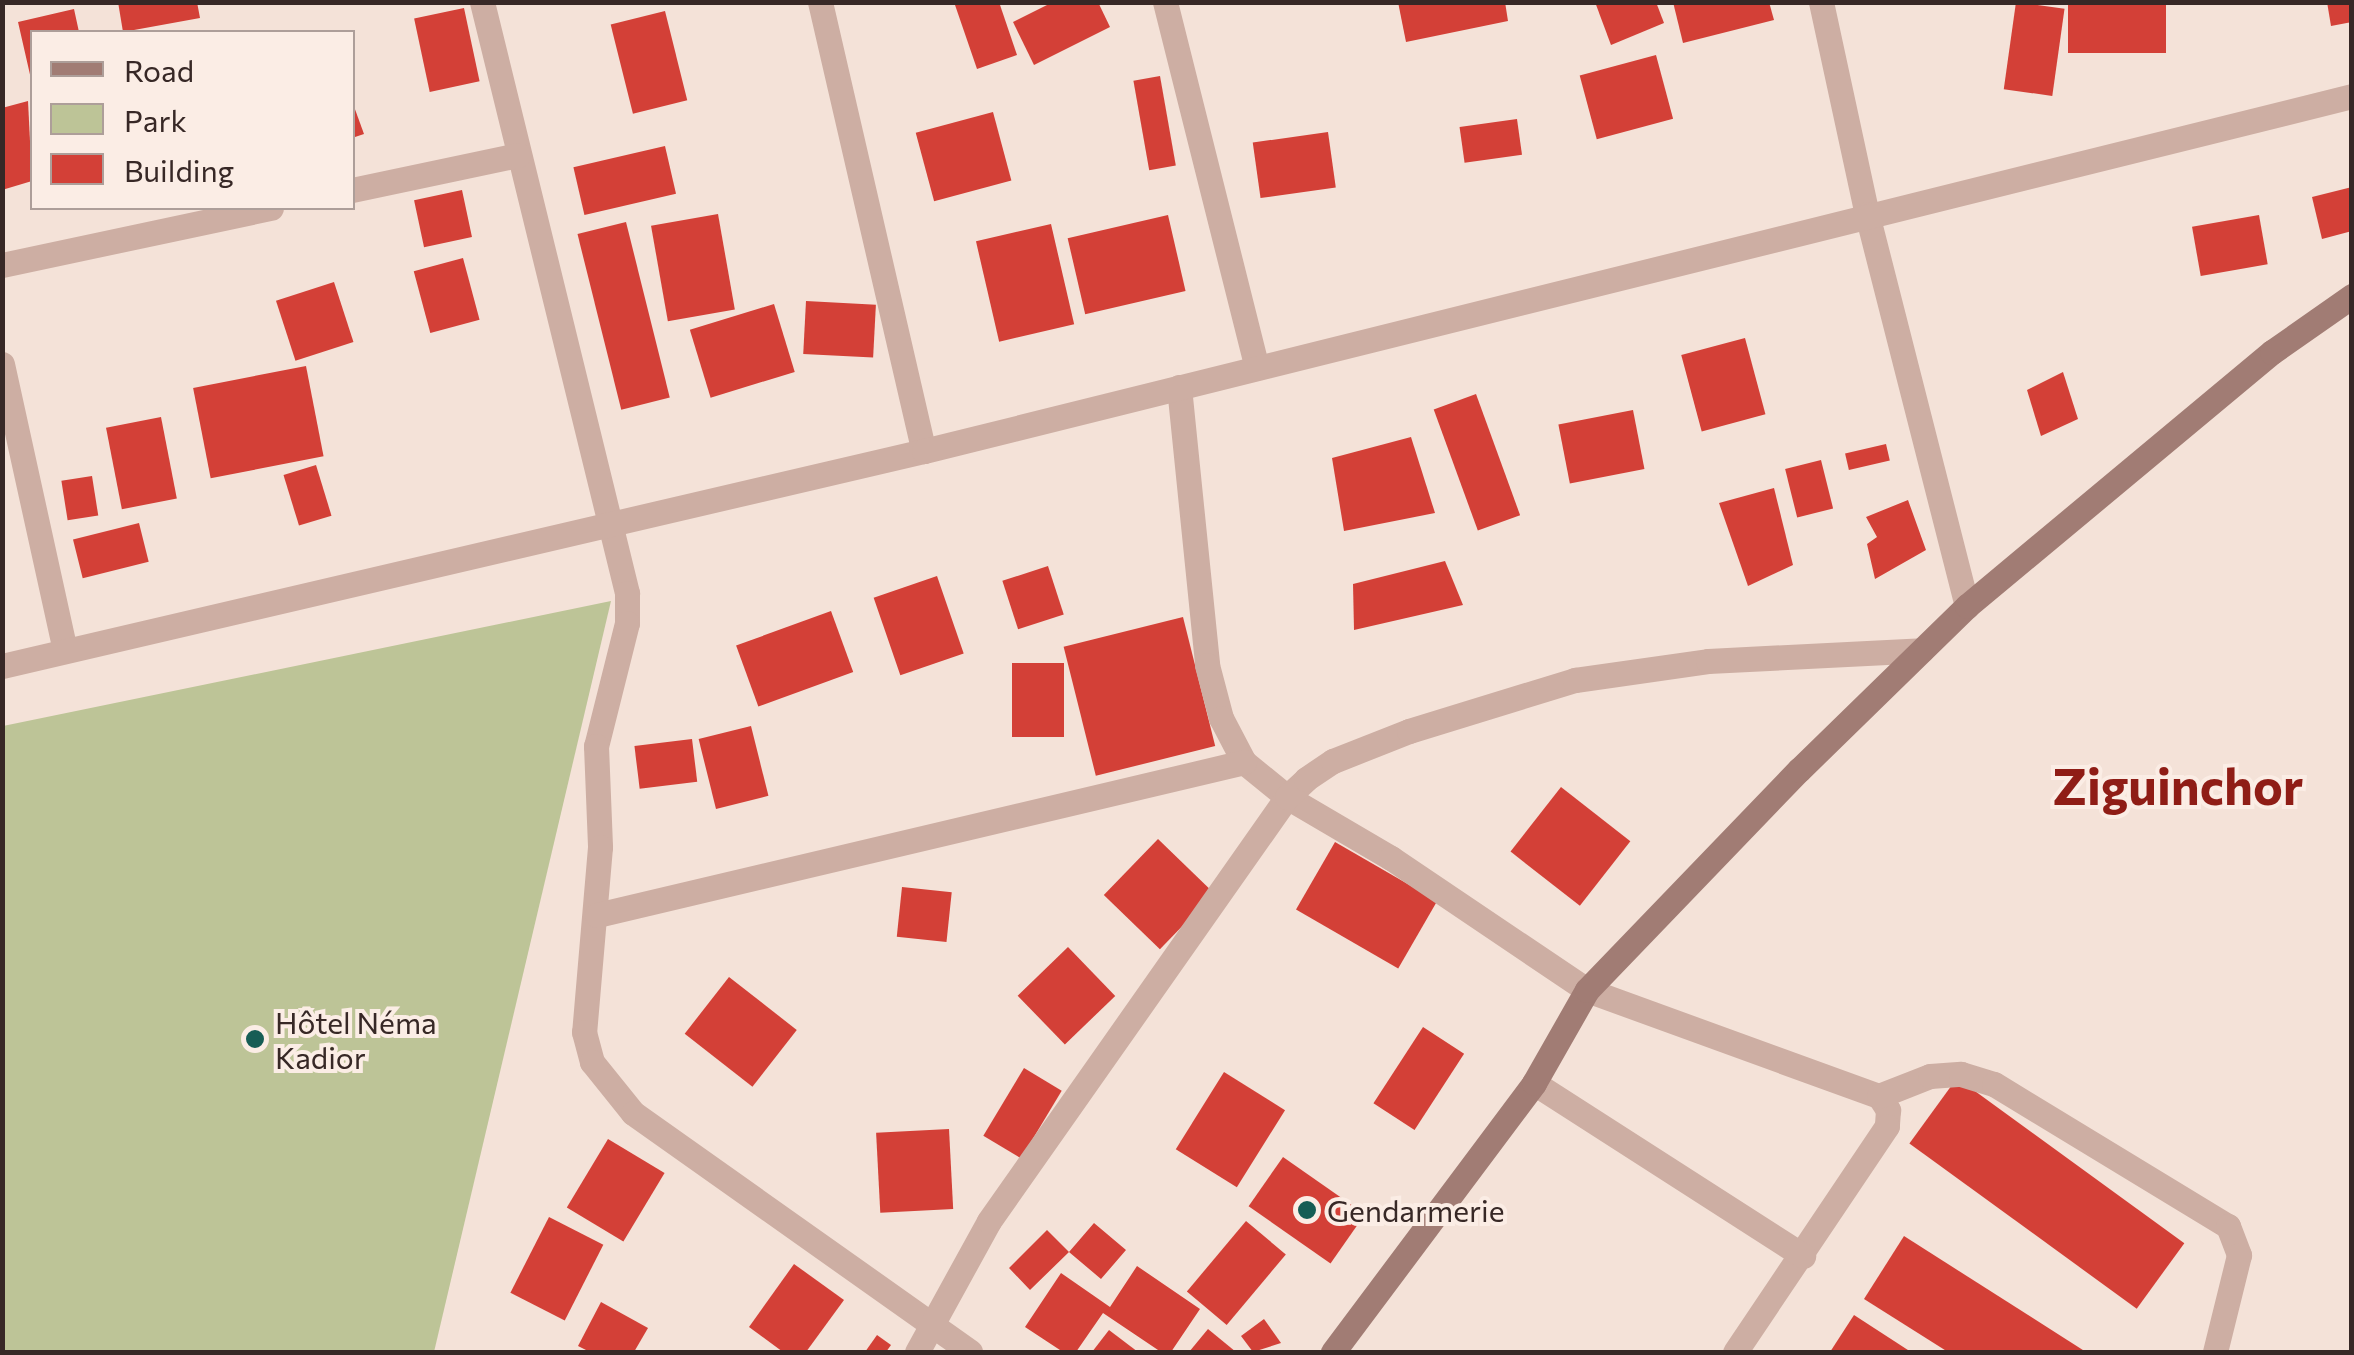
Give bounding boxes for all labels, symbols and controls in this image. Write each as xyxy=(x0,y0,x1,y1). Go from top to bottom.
legend xyxy=(30,30,355,210)
text: Road xyxy=(124,51,194,88)
text: Park xyxy=(124,101,187,138)
text: Building xyxy=(124,151,234,188)
district label: Ziguinchor xyxy=(2053,755,2303,815)
place label: Hôtel Néma Kadior xyxy=(275,1004,437,1074)
marker: Hôtel Néma Kadior xyxy=(244,1028,266,1050)
place label: Gendarmerie xyxy=(1327,1192,1505,1228)
marker: Gendarmerie xyxy=(1296,1199,1318,1221)

